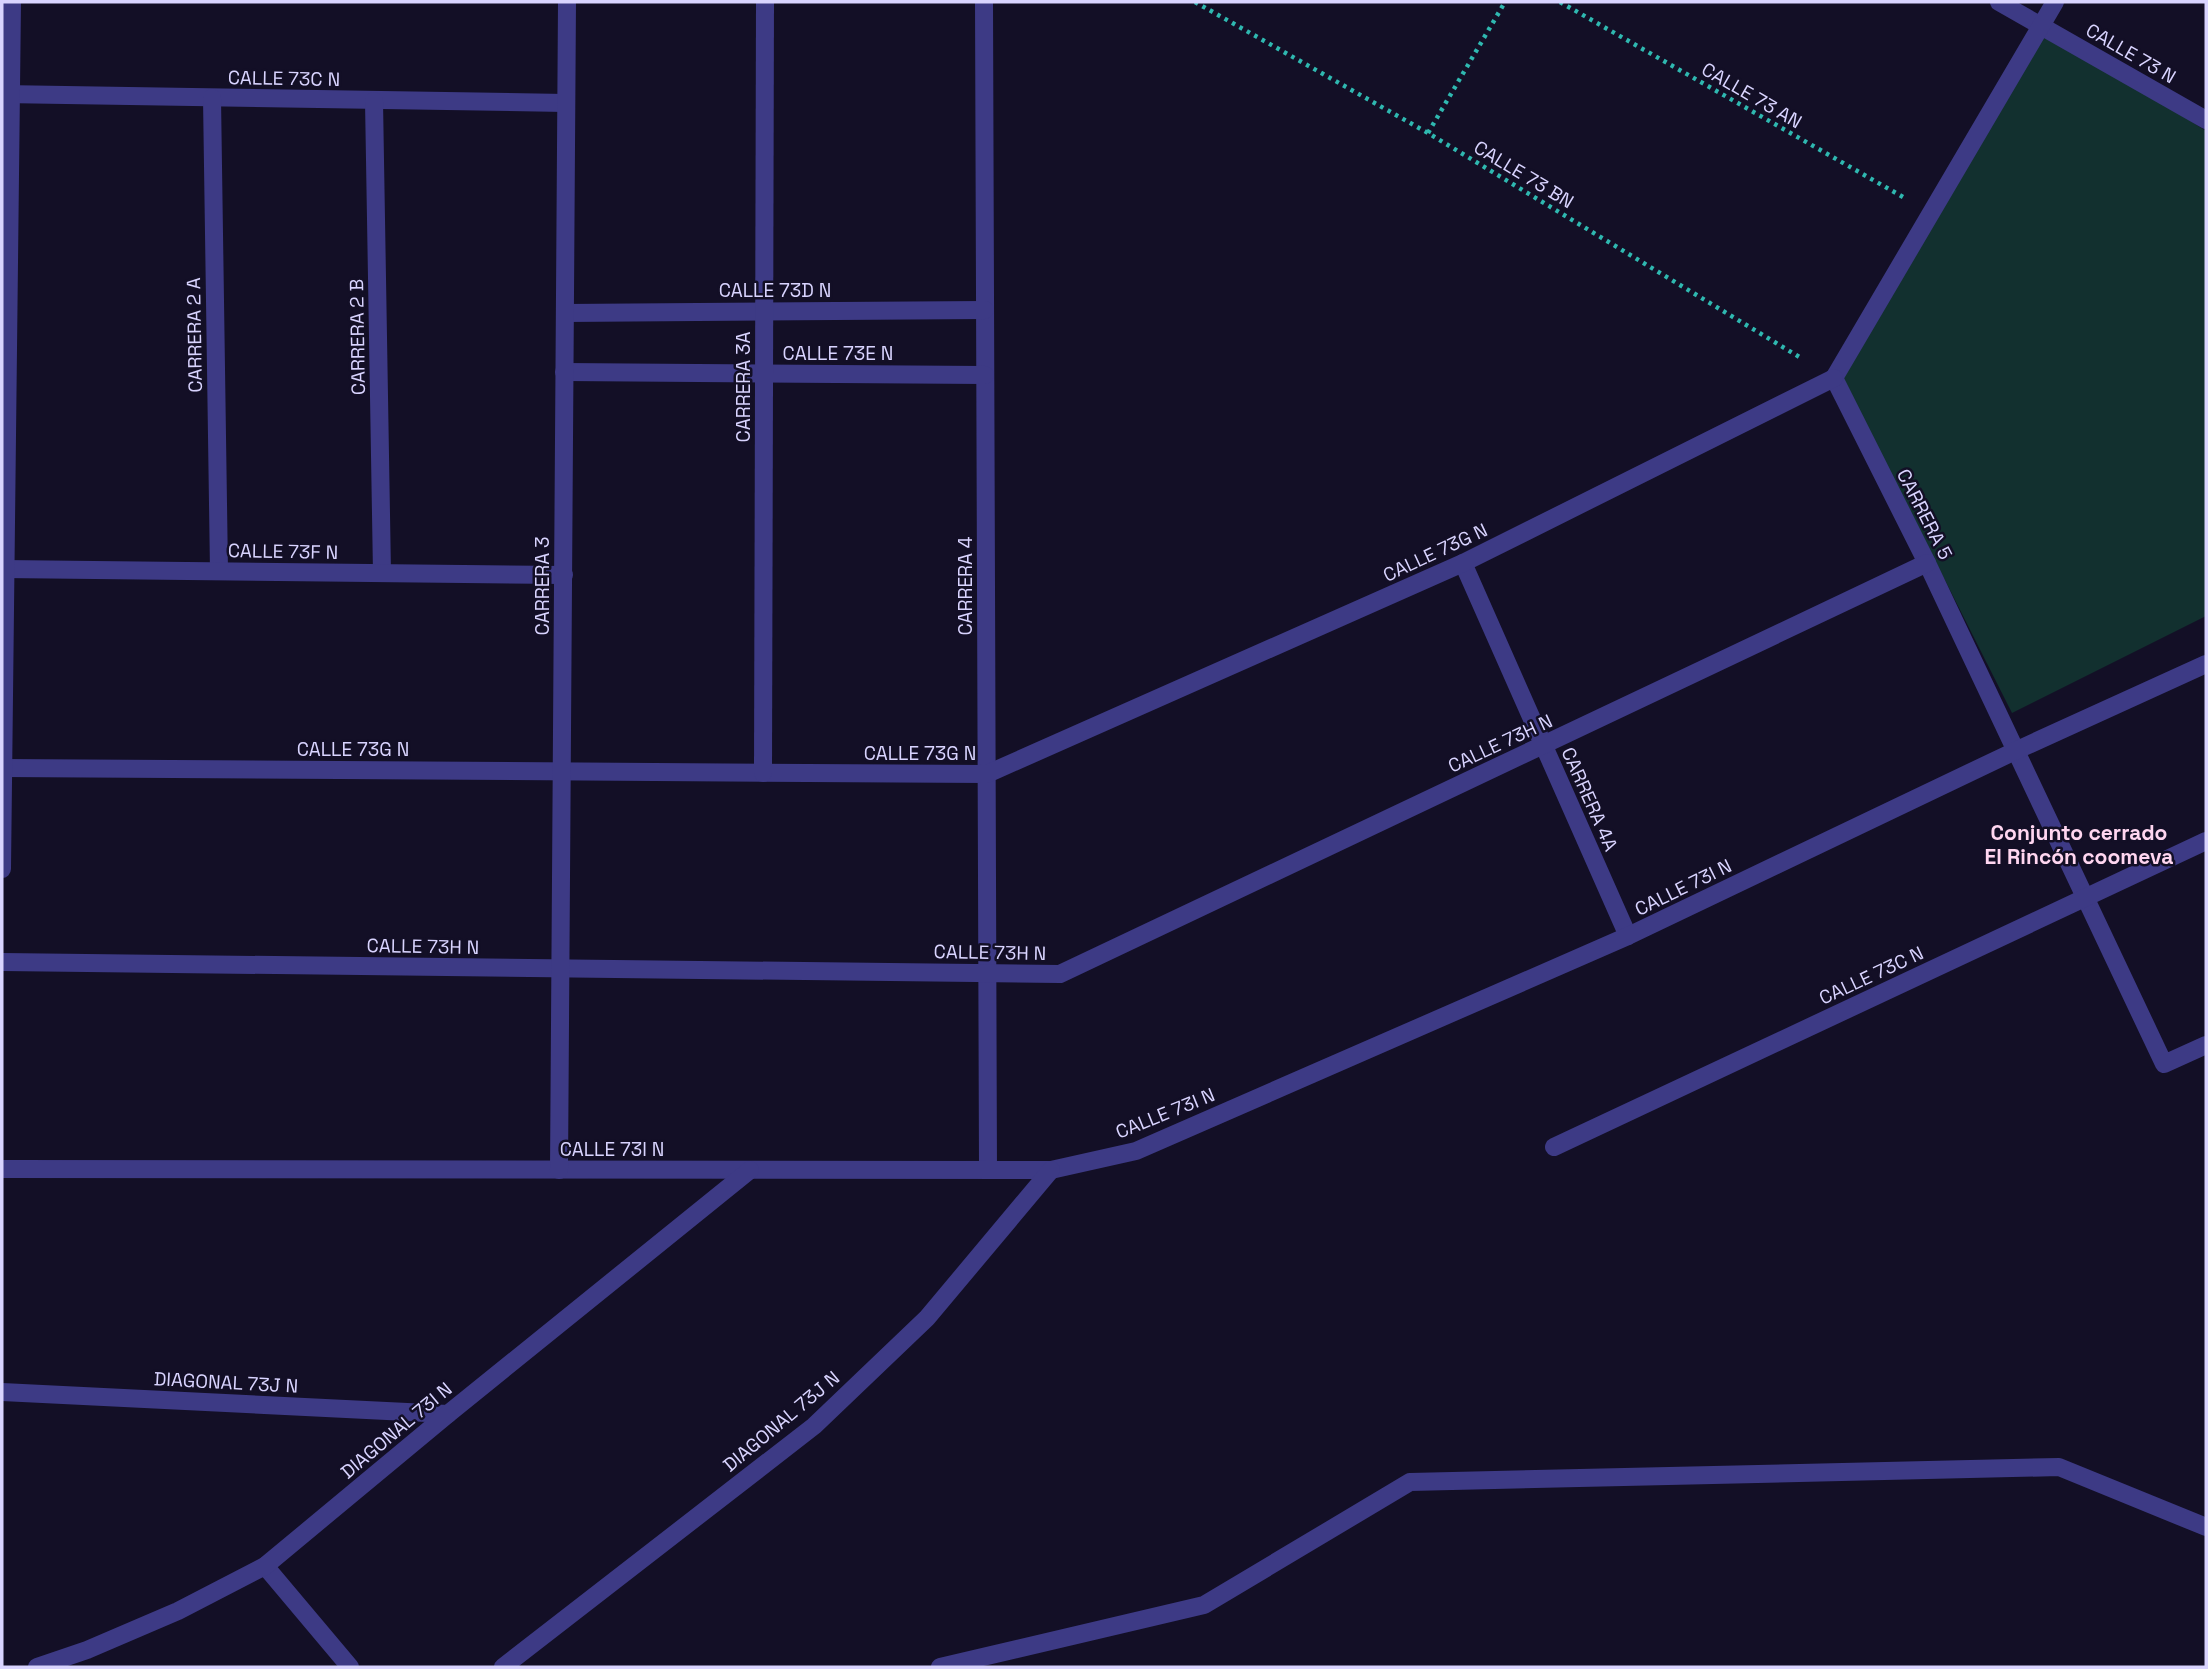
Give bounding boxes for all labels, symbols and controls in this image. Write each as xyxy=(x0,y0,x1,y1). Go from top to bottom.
street label: CALLE 73 N xyxy=(2081,18,2180,89)
street label: CALLE 73 AN xyxy=(1697,57,1806,134)
street label: CALLE 73C N xyxy=(228,65,340,92)
street label: CALLE 73 BN xyxy=(1469,135,1578,214)
street label: CARRERA 2 A xyxy=(181,277,208,393)
street label: CALLE 73D N xyxy=(719,278,831,303)
street label: CARRERA 2 B xyxy=(344,279,371,395)
street label: CARRERA 3A xyxy=(731,332,756,442)
street label: CALLE 73E N xyxy=(783,341,893,366)
street label: CARRERA 5 xyxy=(1891,465,1958,564)
street label: CALLE 73G N xyxy=(1379,517,1492,588)
street label: CARRERA 4 xyxy=(953,536,978,636)
street label: CARRERA 3 xyxy=(530,537,555,635)
street label: CALLE 73F N xyxy=(228,538,338,565)
street label: CALLE 73H N xyxy=(1444,708,1556,779)
street label: CALLE 73G N xyxy=(297,737,409,762)
street label: CALLE 73G N xyxy=(864,741,976,766)
street label: CARRERA 4A xyxy=(1556,743,1624,855)
district label: Conjunto cerrado El Rincón coomeva xyxy=(1985,819,2173,870)
street label: CALLE 73I N xyxy=(1631,853,1736,922)
street label: CALLE 73H N xyxy=(367,933,479,960)
street label: CALLE 73H N xyxy=(934,939,1046,966)
street label: CALLE 73C N xyxy=(1815,940,1927,1011)
street label: CALLE 73I N xyxy=(1112,1082,1218,1145)
street label: CALLE 73I N xyxy=(560,1137,664,1162)
street label: DIAGONAL 73J N xyxy=(718,1365,845,1477)
street label: DIAGONAL 73J N xyxy=(153,1366,299,1399)
street label: DIAGONAL 73I N xyxy=(335,1376,457,1484)

